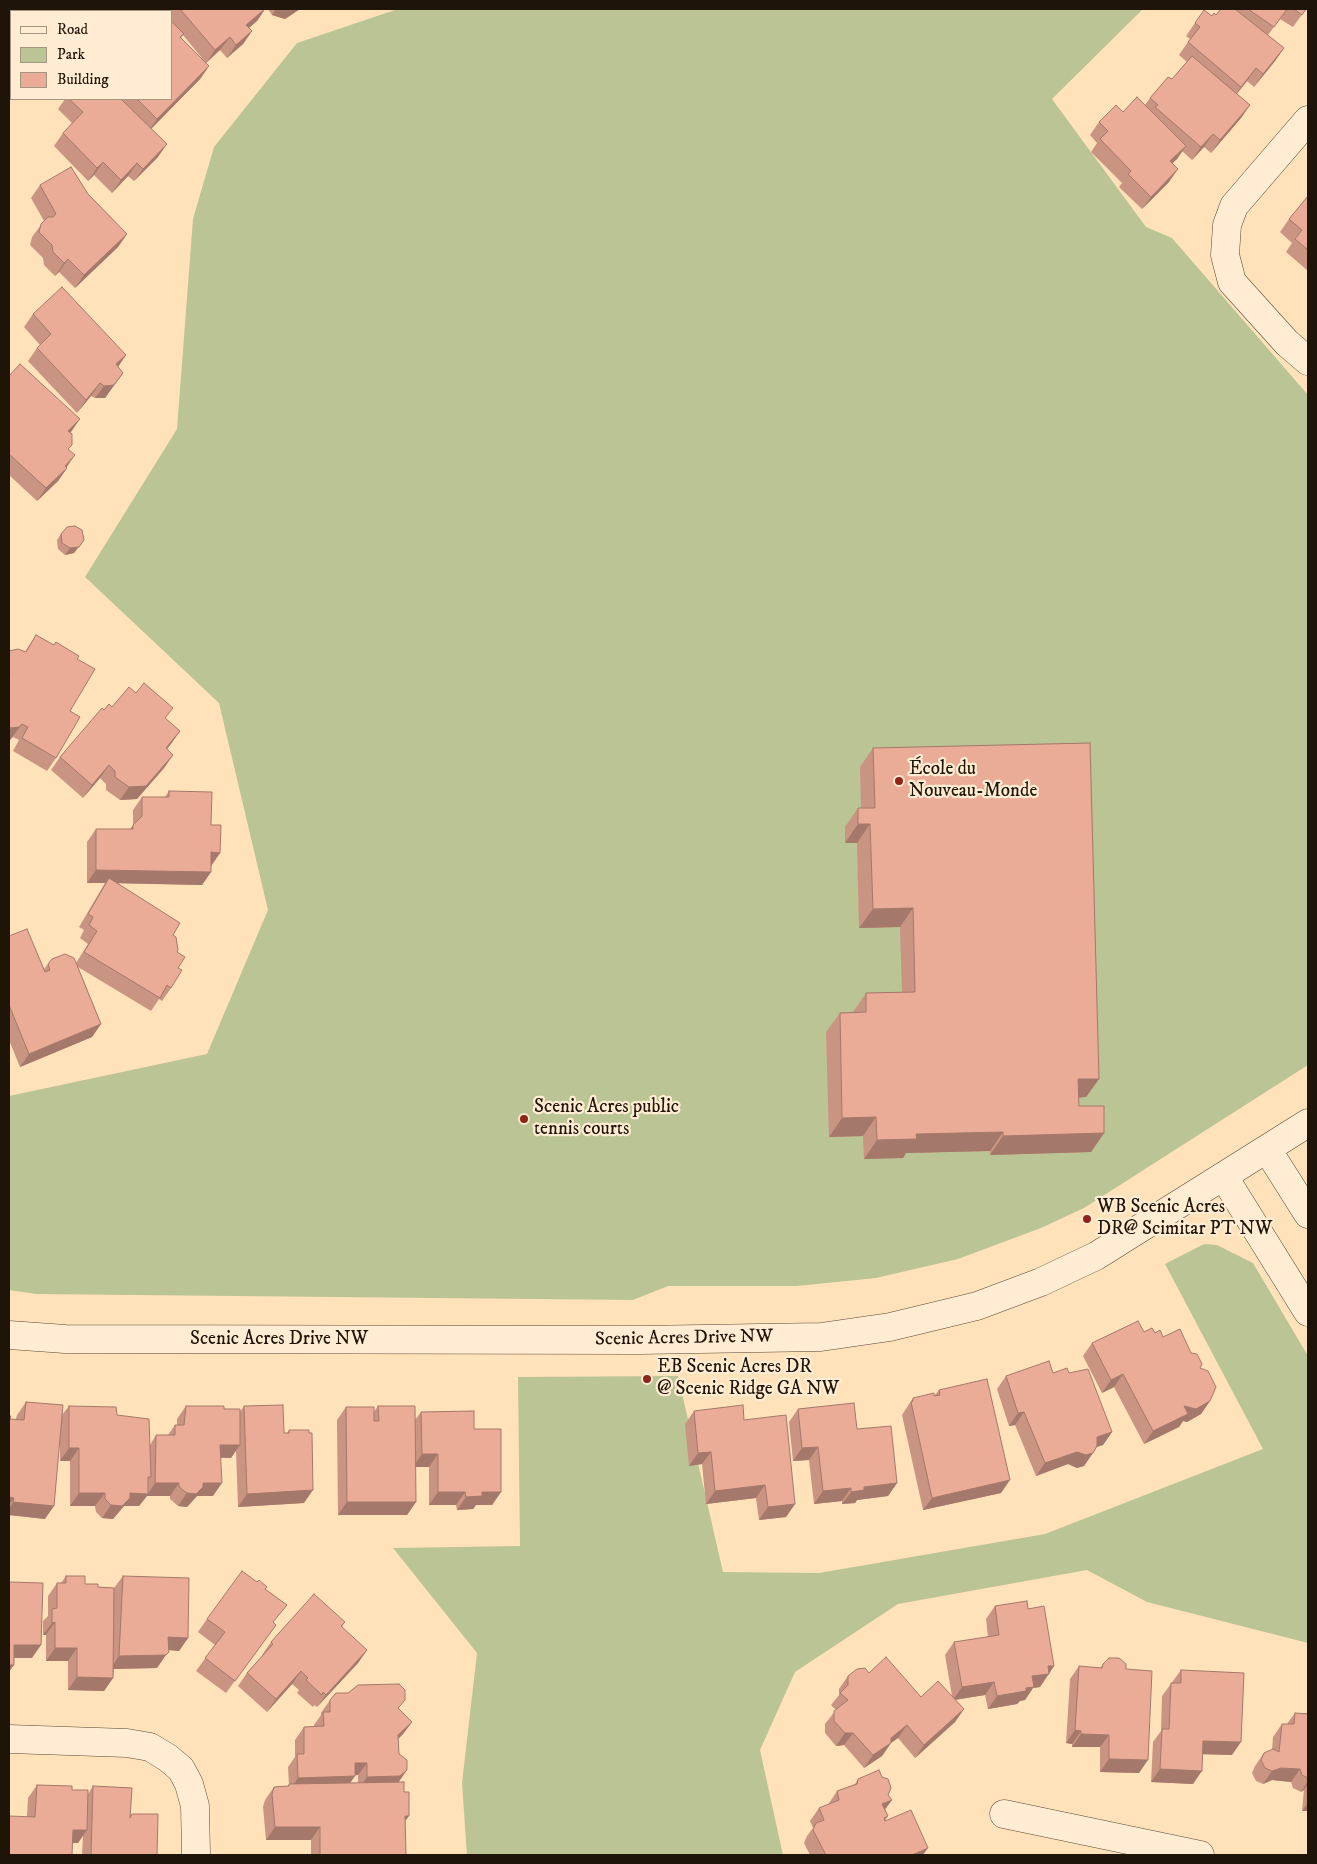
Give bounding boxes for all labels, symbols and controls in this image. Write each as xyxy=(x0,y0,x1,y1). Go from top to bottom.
legend xyxy=(10,10,172,100)
text: Road xyxy=(57,20,88,39)
text: Park xyxy=(57,45,85,64)
text: Building xyxy=(57,70,109,89)
place label: École du Nouveau-Monde xyxy=(909,759,1037,803)
marker: École du Nouveau-Monde xyxy=(893,775,905,787)
place label: Scenic Acres public tennis courts xyxy=(534,1097,679,1141)
marker: Scenic Acres public tennis courts xyxy=(518,1113,530,1125)
place label: WB Scenic Acres DR@ Scimitar PT NW xyxy=(1097,1197,1272,1241)
marker: WB Scenic Acres DR@ Scimitar PT NW xyxy=(1081,1213,1093,1225)
street label: Scenic Acres Drive NW xyxy=(595,1326,773,1352)
street label: Scenic Acres Drive NW xyxy=(190,1329,368,1351)
place label: EB Scenic Acres DR @ Scenic Ridge GA NW xyxy=(657,1357,839,1401)
marker: EB Scenic Acres DR @ Scenic Ridge GA NW xyxy=(641,1373,653,1385)

